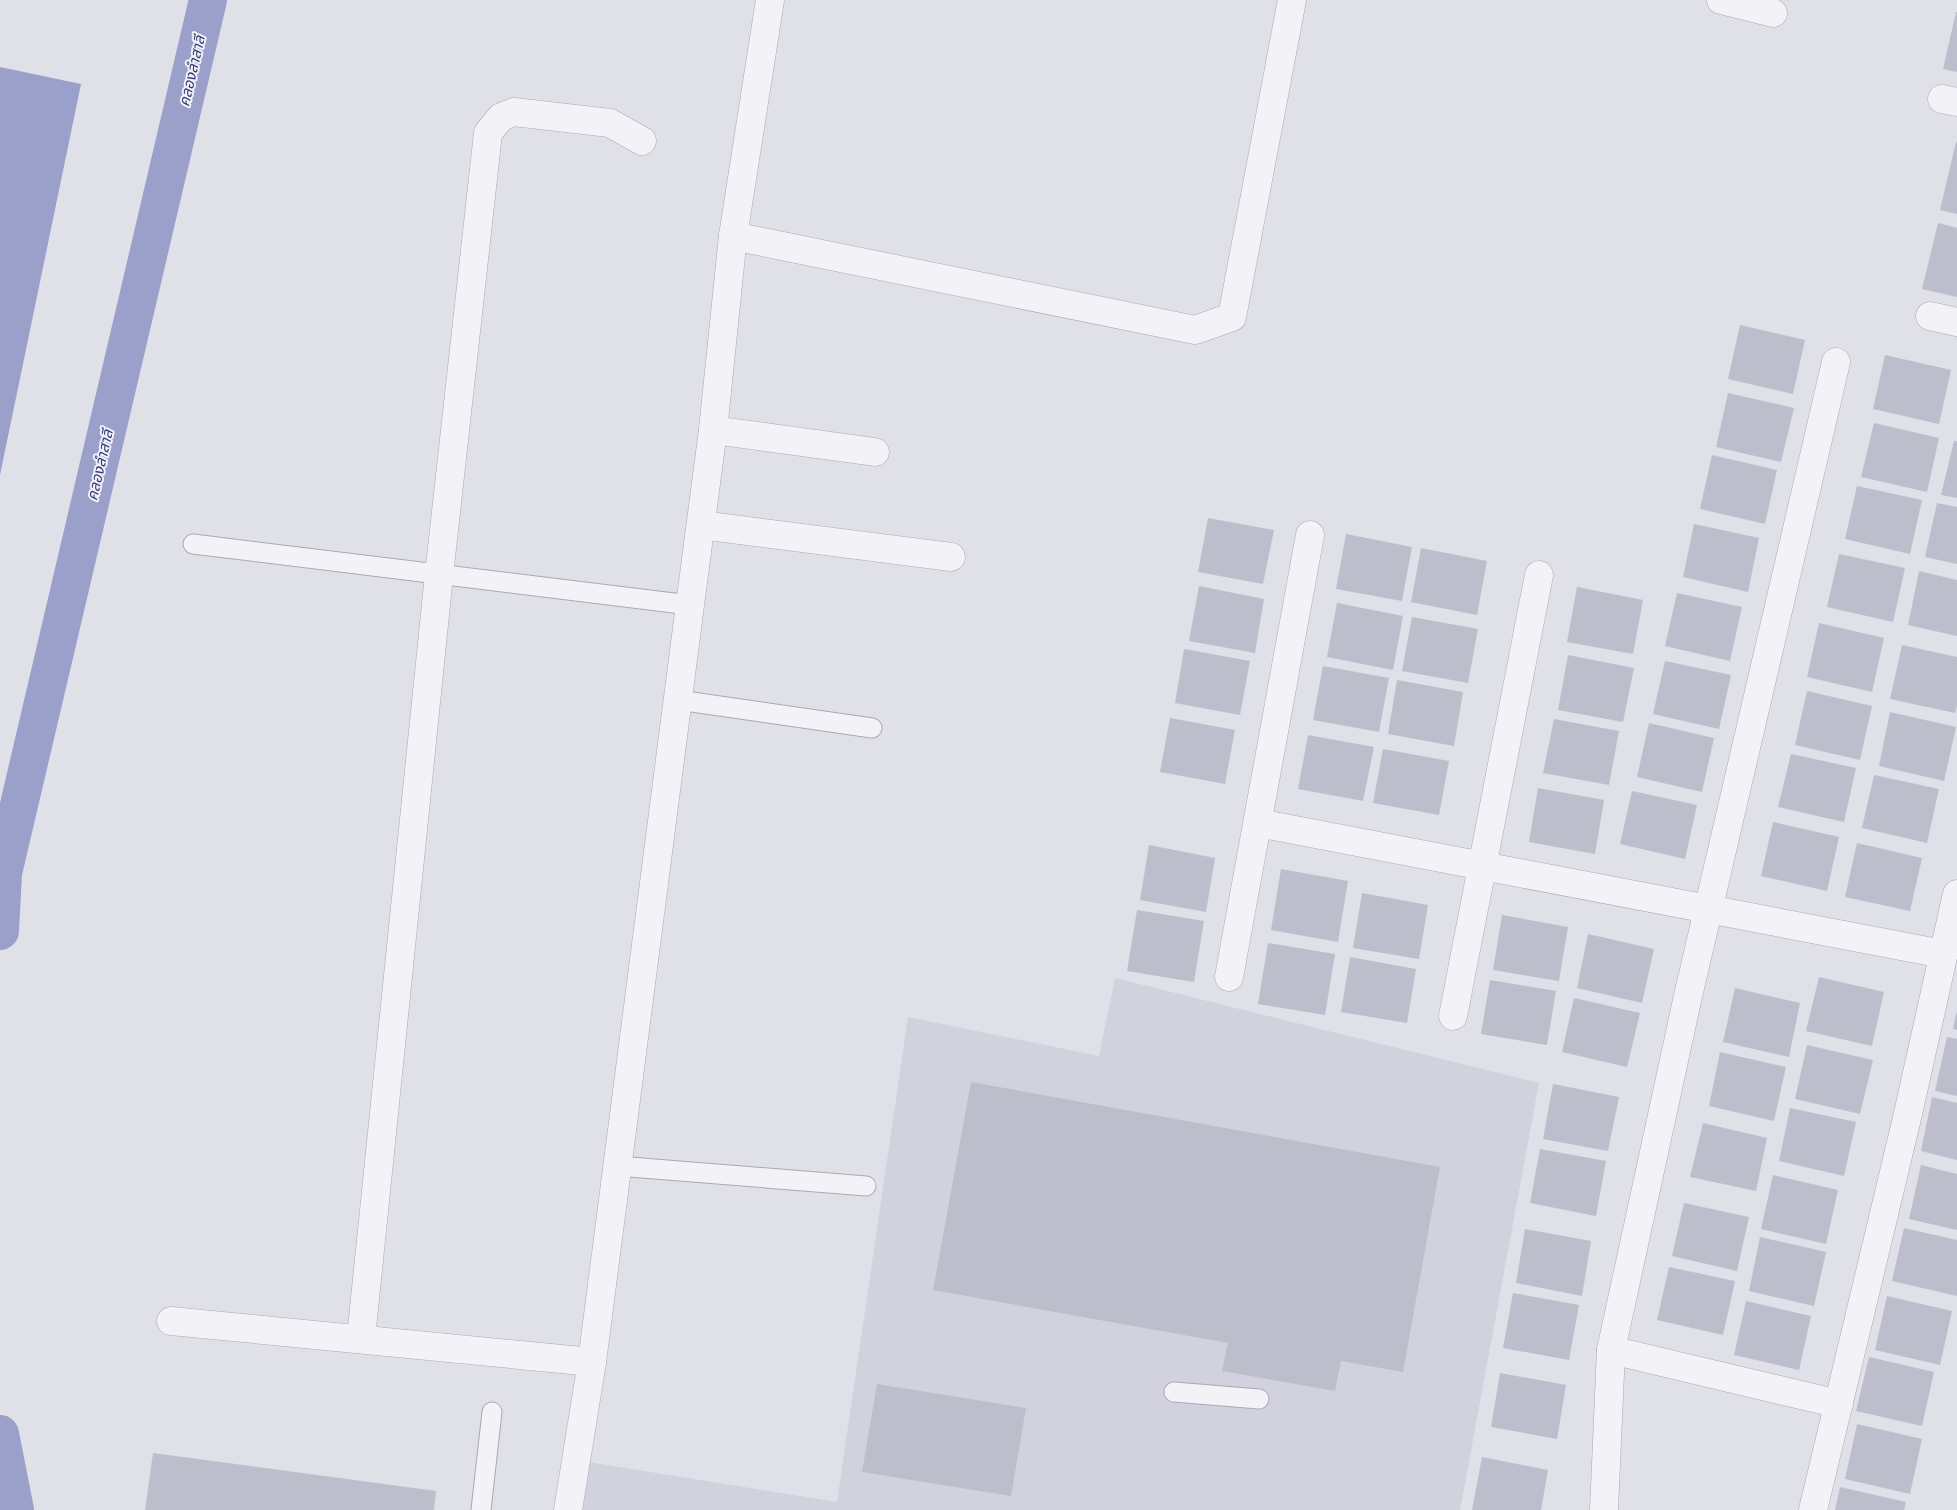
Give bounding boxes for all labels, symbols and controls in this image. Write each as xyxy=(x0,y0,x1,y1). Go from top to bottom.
water label: คลองลำสาลี xyxy=(174,32,208,108)
water label: คลองลำสาลี xyxy=(82,426,116,502)

